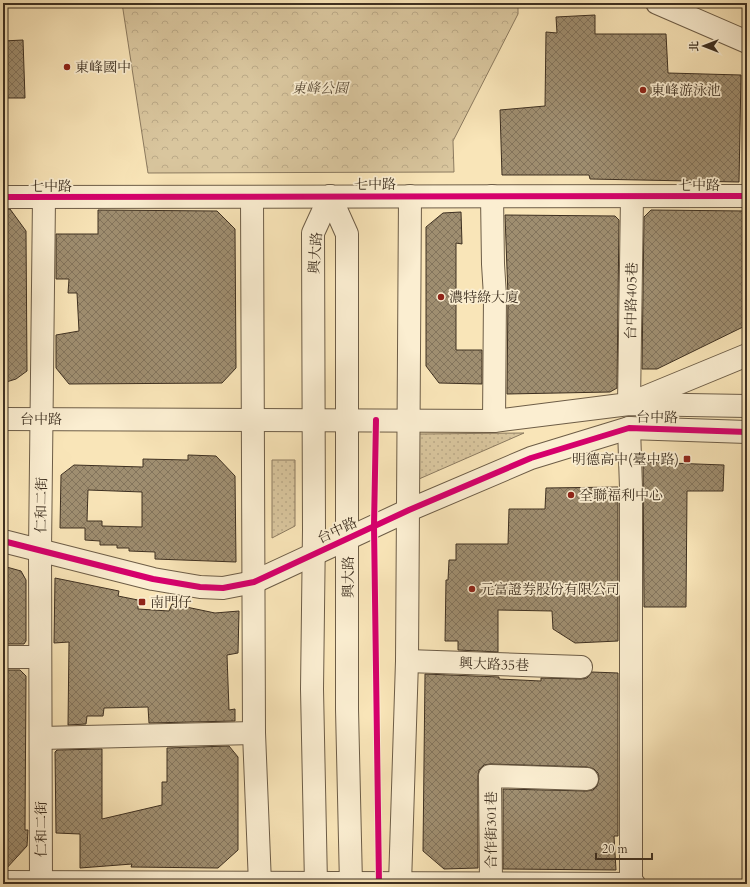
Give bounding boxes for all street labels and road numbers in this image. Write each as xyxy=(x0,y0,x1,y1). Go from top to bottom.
street label: 七中路 xyxy=(354,175,396,194)
street label: 七中路 xyxy=(678,176,720,195)
street label: 七中路 xyxy=(30,177,72,196)
street label: 興大路 xyxy=(305,231,326,275)
street label: 台中路405巷 xyxy=(621,262,642,340)
street label: 台中路 xyxy=(636,408,678,427)
street label: 台中路 xyxy=(20,410,62,429)
street label: 仁和二街 xyxy=(32,477,51,533)
street label: 台中路 xyxy=(314,513,360,548)
street label: 興大路 xyxy=(339,556,358,598)
street label: 興大路35巷 xyxy=(459,654,529,675)
street label: 合作街301巷 xyxy=(482,791,501,869)
street label: 仁和二街 xyxy=(32,801,51,857)

